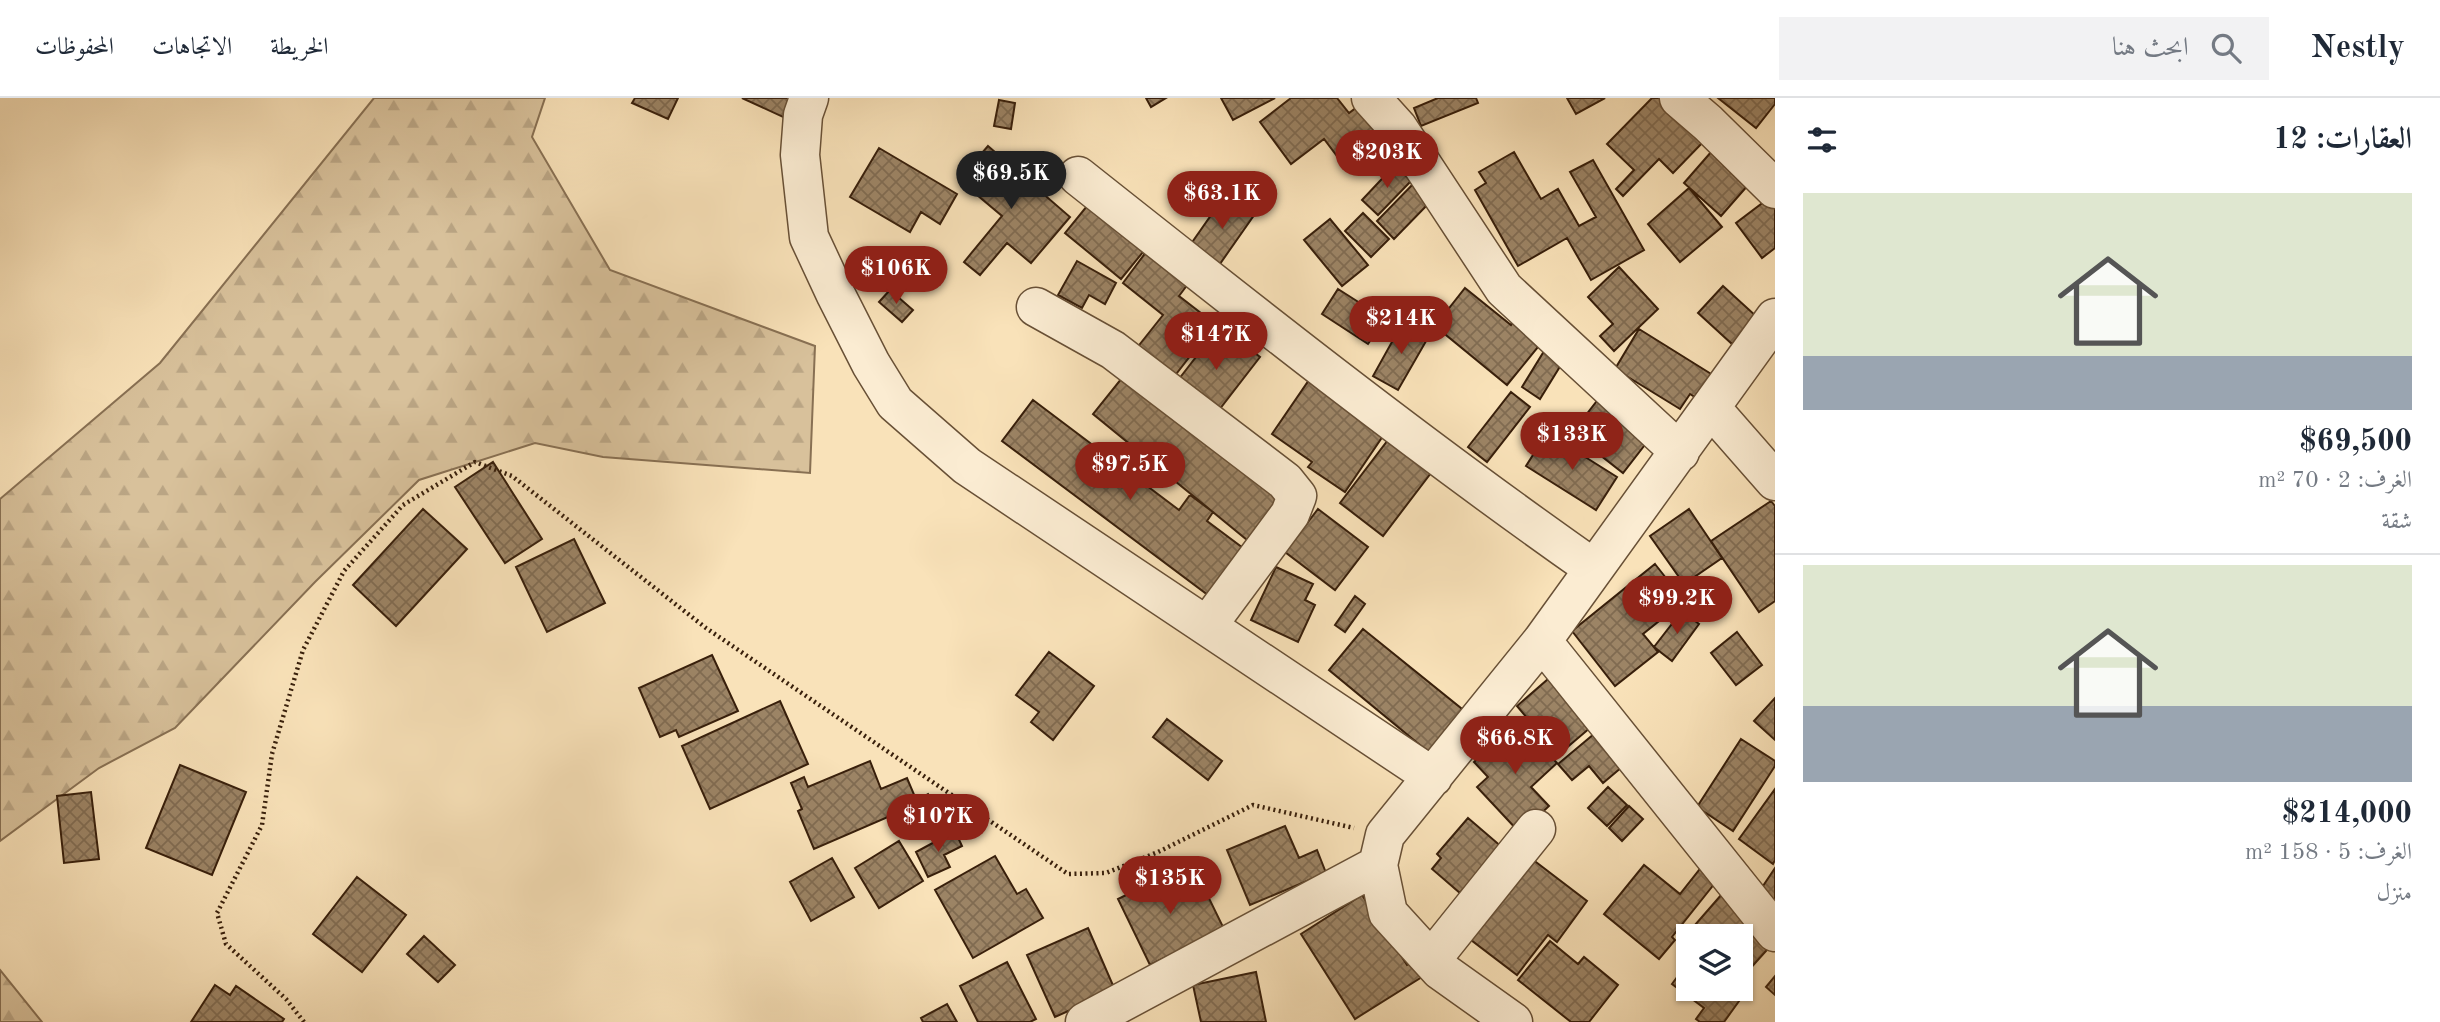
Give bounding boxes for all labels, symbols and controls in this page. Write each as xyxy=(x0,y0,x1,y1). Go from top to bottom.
search box xyxy=(1779,17,2269,80)
icon: search xyxy=(2207,29,2245,67)
text: Nestly xyxy=(2311,32,2405,65)
text: ابحث هنا xyxy=(2112,35,2189,61)
text: المحفوظات xyxy=(35,36,114,60)
text: الاتجاهات xyxy=(152,36,232,60)
text: الخريطة xyxy=(270,36,329,60)
icon: filters xyxy=(1803,121,1841,159)
text: العقارات: 12 xyxy=(2273,125,2412,155)
pin: $203K xyxy=(1338,130,1436,190)
text: $203K xyxy=(1351,141,1423,164)
pin: $69.5K xyxy=(954,152,1068,211)
text: $69.5K xyxy=(972,162,1050,185)
pin: $63.1K xyxy=(1165,172,1279,231)
text: $63.1K xyxy=(1183,182,1261,205)
icon: home xyxy=(2045,238,2171,364)
pin: $106K xyxy=(847,246,945,306)
text: $106K xyxy=(860,257,932,280)
pin: $214K xyxy=(1352,296,1450,356)
text: $214K xyxy=(1365,307,1437,330)
pin: $147K xyxy=(1167,313,1265,372)
text: $147K xyxy=(1180,323,1252,346)
pin: $133K xyxy=(1523,412,1621,472)
text: $133K xyxy=(1536,423,1608,446)
text: $69,500 xyxy=(2299,427,2412,457)
pin: $97.5K xyxy=(1073,442,1187,502)
text: $97.5K xyxy=(1091,453,1169,476)
text: الغرف: 2 · 70 m² xyxy=(2258,469,2412,492)
text: شقة xyxy=(2382,510,2412,533)
pin: $99.2K xyxy=(1620,576,1734,636)
text: $99.2K xyxy=(1638,587,1716,610)
icon: home xyxy=(2045,610,2171,736)
pin: $66.8K xyxy=(1458,716,1572,776)
text: $66.8K xyxy=(1476,727,1554,750)
pin: $107K xyxy=(889,794,987,854)
text: $214,000 xyxy=(2282,799,2412,829)
text: $107K xyxy=(902,805,974,828)
text: الغرف: 5 · 158 m² xyxy=(2245,841,2412,864)
pin: $135K xyxy=(1121,856,1219,916)
text: $135K xyxy=(1134,867,1206,890)
text: منزل xyxy=(2377,882,2412,905)
map controls xyxy=(1676,924,1753,1001)
button: layers xyxy=(1676,924,1753,1001)

